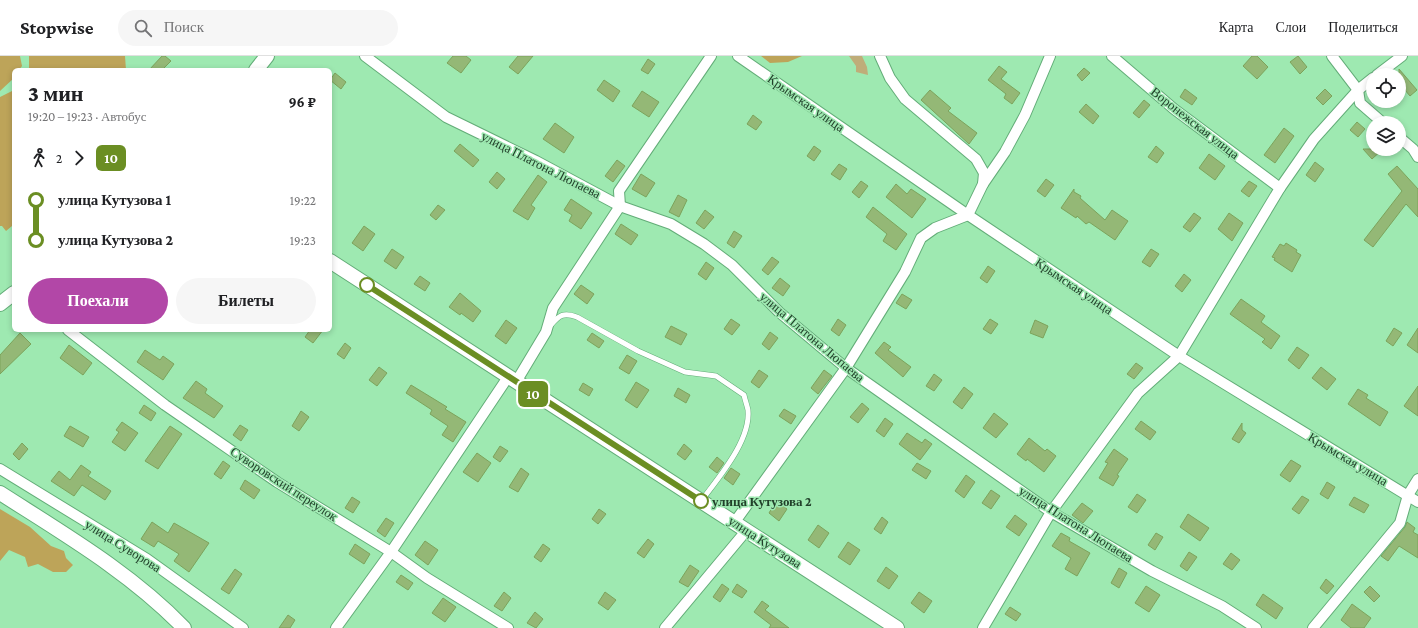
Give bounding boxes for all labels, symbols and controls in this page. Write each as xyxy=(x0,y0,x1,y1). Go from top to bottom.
search box xyxy=(118,10,398,46)
text: Stopwise xyxy=(20,17,94,38)
icon: search xyxy=(132,17,154,39)
text: Поиск xyxy=(164,19,204,35)
text: Карта xyxy=(1219,19,1253,35)
text: Слои xyxy=(1275,19,1306,35)
text: Поделиться xyxy=(1328,19,1398,35)
map controls xyxy=(1366,68,1406,156)
button: locate xyxy=(1366,68,1406,108)
street label: Крымская улица xyxy=(765,71,847,135)
text: 3 мин xyxy=(28,81,83,106)
street label: Воронежская улица xyxy=(1148,84,1242,162)
text: 96 ₽ xyxy=(288,94,316,110)
text: 19:20 – 19:23 · Автобус xyxy=(28,109,147,124)
button: layers xyxy=(1366,116,1406,156)
street label: улица Платона Люпаева xyxy=(479,128,603,202)
icon: walk xyxy=(28,147,50,169)
icon: forward xyxy=(68,147,90,169)
text: 10 xyxy=(104,150,118,166)
text: 2 xyxy=(56,151,62,166)
text: улица Кутузова 1 xyxy=(58,192,171,208)
text: 19:22 xyxy=(290,193,316,208)
text: улица Кутузова 2 xyxy=(58,232,173,248)
text: 19:23 xyxy=(290,233,316,248)
street label: Крымская улица xyxy=(1032,255,1116,318)
unlabelled marker xyxy=(359,277,375,293)
button: Поехали xyxy=(28,278,168,324)
button: Билеты xyxy=(176,278,316,324)
street label: улица Платона Люпаева xyxy=(757,289,867,385)
line badge: 10 xyxy=(515,381,551,407)
text: 10 xyxy=(526,386,540,402)
street label: Крымская улица xyxy=(1305,429,1391,489)
street label: Суворовский переулок xyxy=(228,444,341,525)
street label: улица Платона Люпаева xyxy=(1016,483,1136,565)
marker: улица Кутузова 2 xyxy=(693,493,709,509)
place label: улица Кутузова 2 xyxy=(712,494,812,509)
street label: улица Кутузова xyxy=(726,513,805,571)
street label: улица Суворова xyxy=(82,517,164,575)

